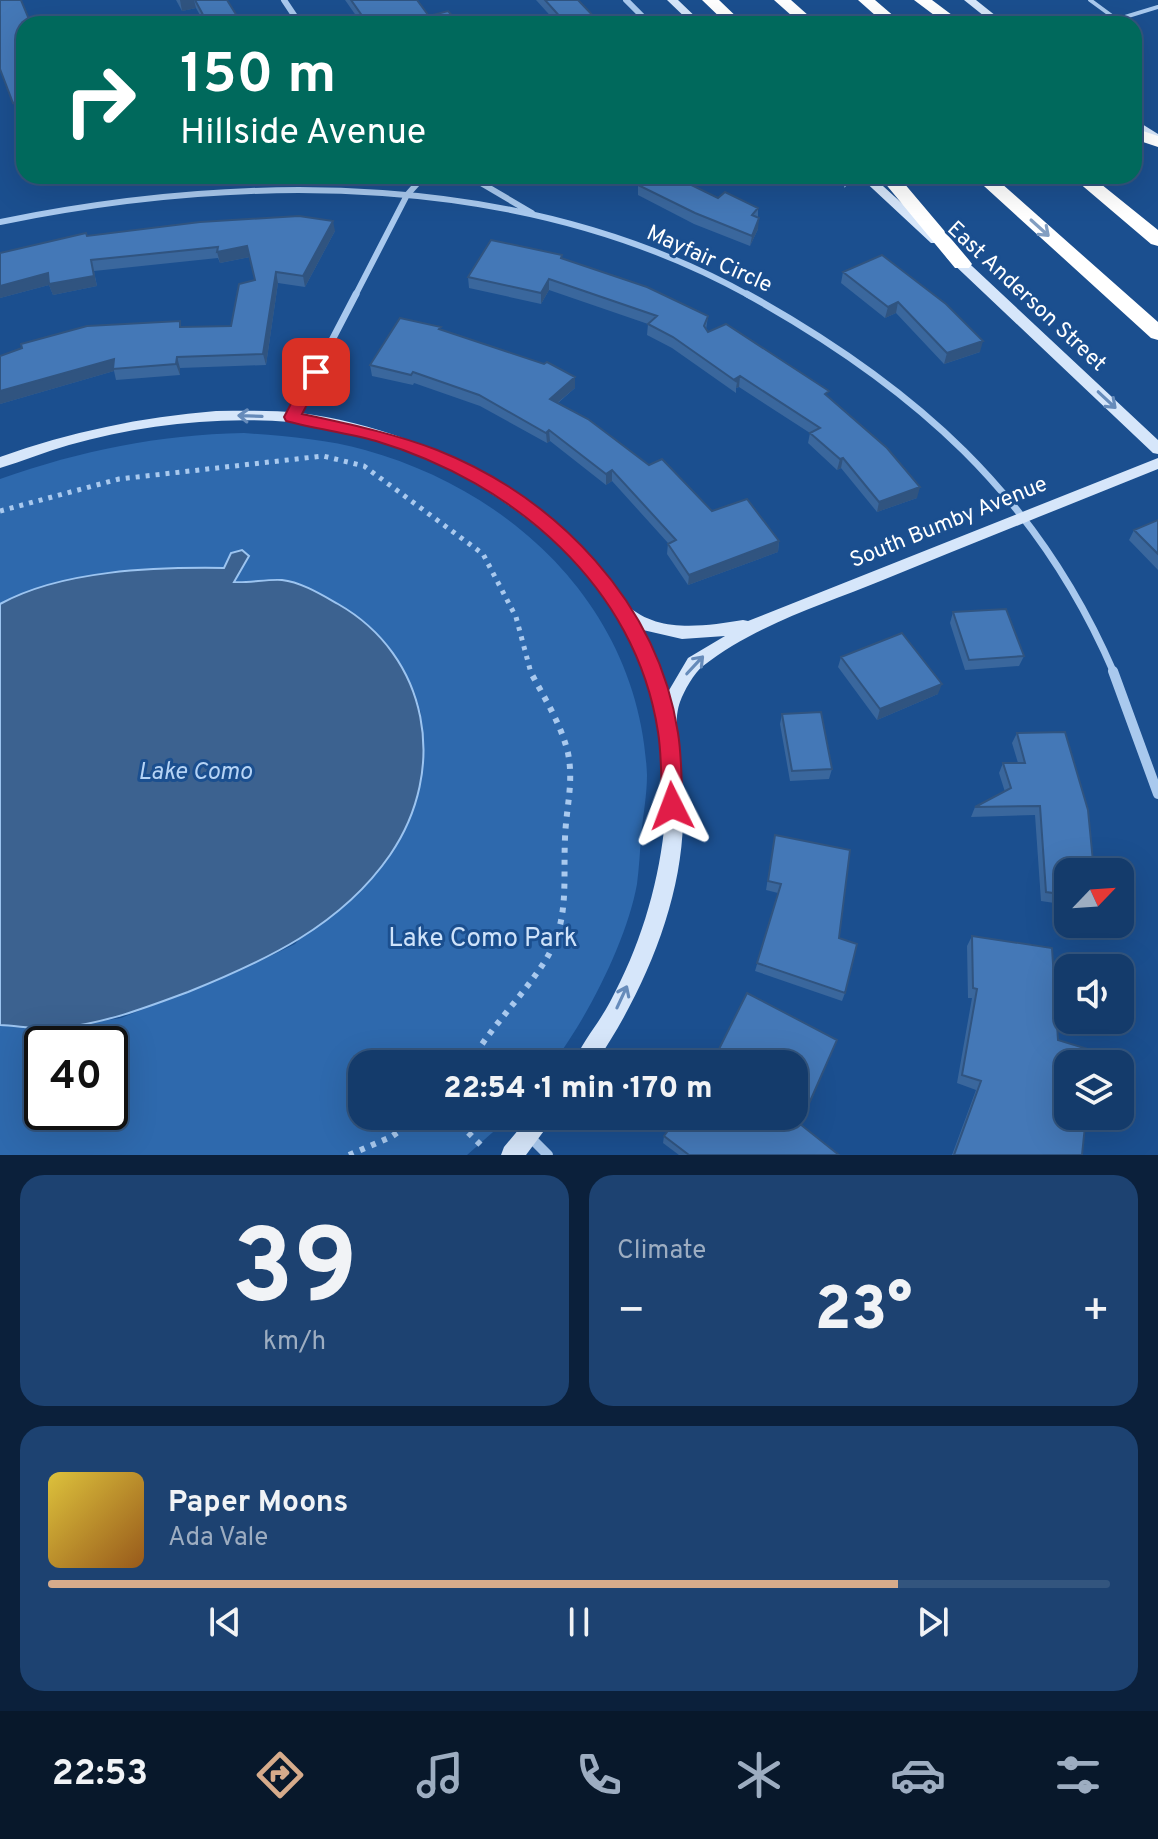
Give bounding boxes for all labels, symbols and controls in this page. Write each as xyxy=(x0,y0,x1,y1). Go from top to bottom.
text: 150 m xyxy=(180,42,336,112)
icon: right xyxy=(48,48,152,152)
text: Hillside Avenue xyxy=(180,111,426,157)
street label: East Anderson Street xyxy=(941,216,1111,378)
one-way arrow xyxy=(1029,219,1049,237)
street label: Mayfair Circle xyxy=(642,220,776,300)
pin xyxy=(282,338,350,406)
icon: arrive xyxy=(294,350,338,394)
one-way arrow xyxy=(1097,391,1117,410)
one-way arrow xyxy=(237,408,264,423)
street label: South Bumby Avenue xyxy=(846,471,1052,575)
one-way arrow xyxy=(685,655,704,675)
water label: Lake Como xyxy=(138,758,252,788)
position arrow xyxy=(630,764,714,848)
north arrow xyxy=(1054,858,1134,938)
map controls xyxy=(1054,858,1134,1130)
park label: Lake Como Park xyxy=(388,923,578,956)
button: sound xyxy=(1054,954,1134,1034)
one-way arrow xyxy=(615,985,630,1009)
speed limit sign: 40 xyxy=(24,1026,128,1130)
button: layers xyxy=(1054,1050,1134,1130)
text: 22:54 · 1 min · 170 m xyxy=(443,1071,713,1108)
text: 39 xyxy=(231,1208,358,1340)
text: Climate xyxy=(617,1235,706,1268)
text: 23° xyxy=(815,1275,912,1351)
text: − xyxy=(617,1285,645,1341)
text: + xyxy=(1082,1285,1110,1341)
text: km/h xyxy=(263,1326,326,1359)
text: Paper Moons xyxy=(168,1485,348,1522)
text: Ada Vale xyxy=(168,1522,268,1555)
icon: previous xyxy=(203,1600,247,1644)
icon: pause xyxy=(557,1600,601,1644)
icon: next xyxy=(911,1600,955,1644)
icon: directions xyxy=(252,1747,308,1803)
icon: music xyxy=(412,1747,468,1803)
icon: phone xyxy=(571,1747,627,1803)
icon: climate xyxy=(731,1747,787,1803)
icon: car xyxy=(890,1747,946,1803)
icon: filters xyxy=(1050,1747,1106,1803)
text: 22:53 xyxy=(52,1752,148,1798)

